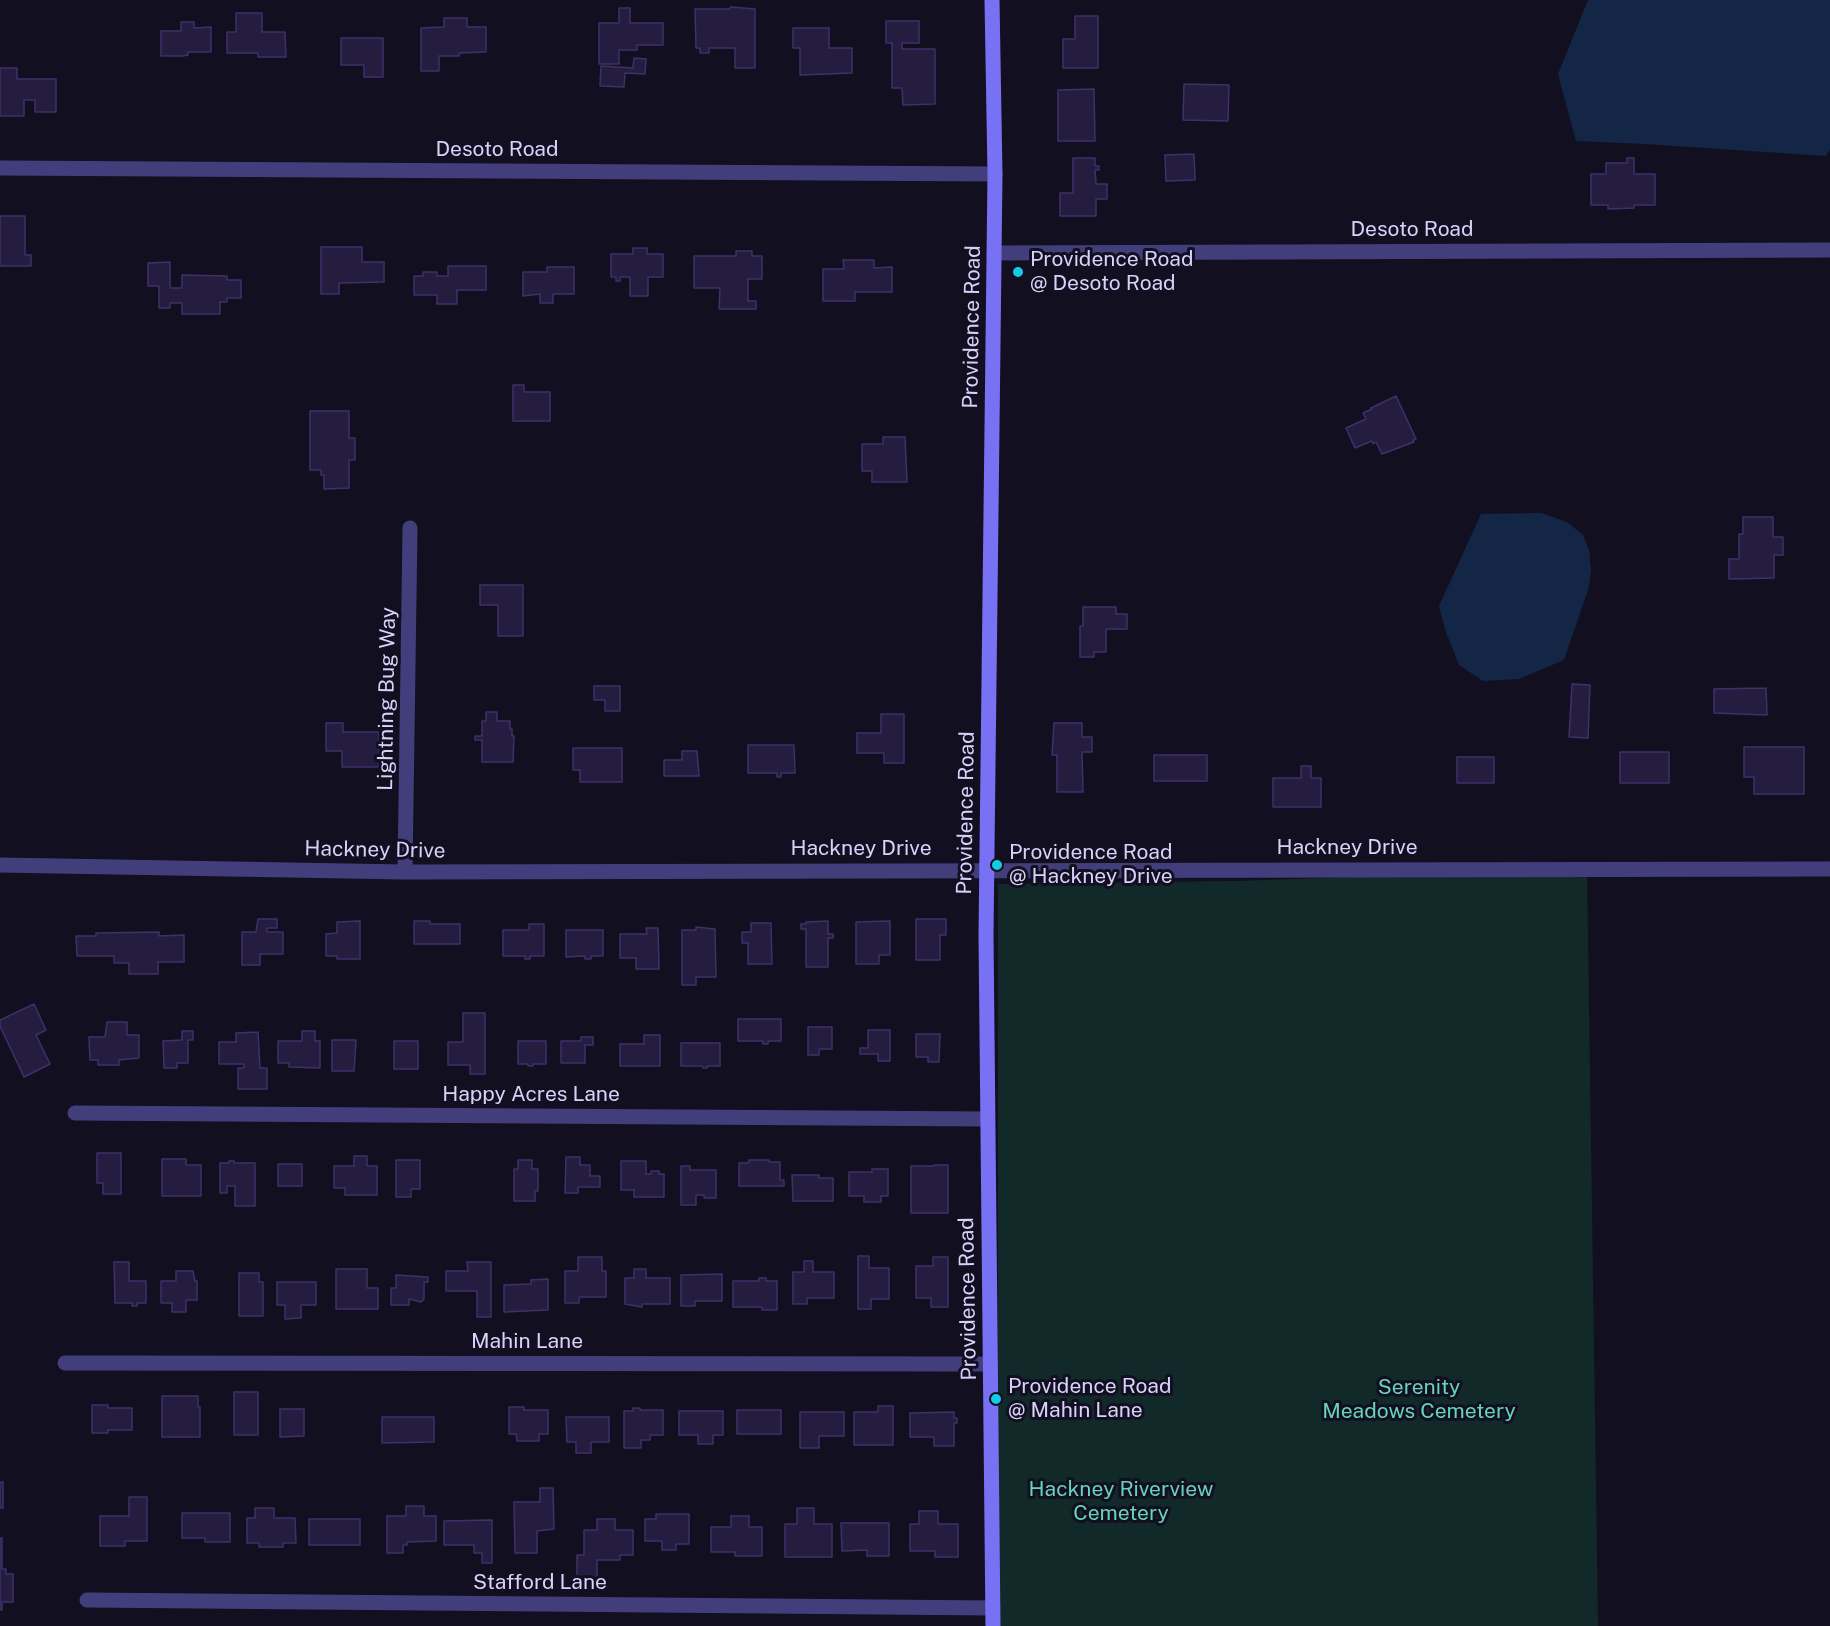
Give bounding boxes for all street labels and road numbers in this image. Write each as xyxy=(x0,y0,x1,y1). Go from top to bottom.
street label: Desoto Road xyxy=(435,137,559,163)
street label: Desoto Road xyxy=(1350,217,1474,243)
street label: Providence Road xyxy=(958,245,986,409)
street label: Lightning Bug Way xyxy=(373,607,401,791)
street label: Providence Road xyxy=(952,731,980,895)
street label: Hackney Drive xyxy=(1276,835,1418,861)
street label: Hackney Drive xyxy=(304,836,446,864)
street label: Hackney Drive xyxy=(790,836,932,862)
street label: Happy Acres Lane xyxy=(442,1082,620,1108)
street label: Providence Road xyxy=(954,1217,982,1381)
street label: Mahin Lane xyxy=(471,1329,583,1355)
street label: Stafford Lane xyxy=(473,1570,607,1596)

